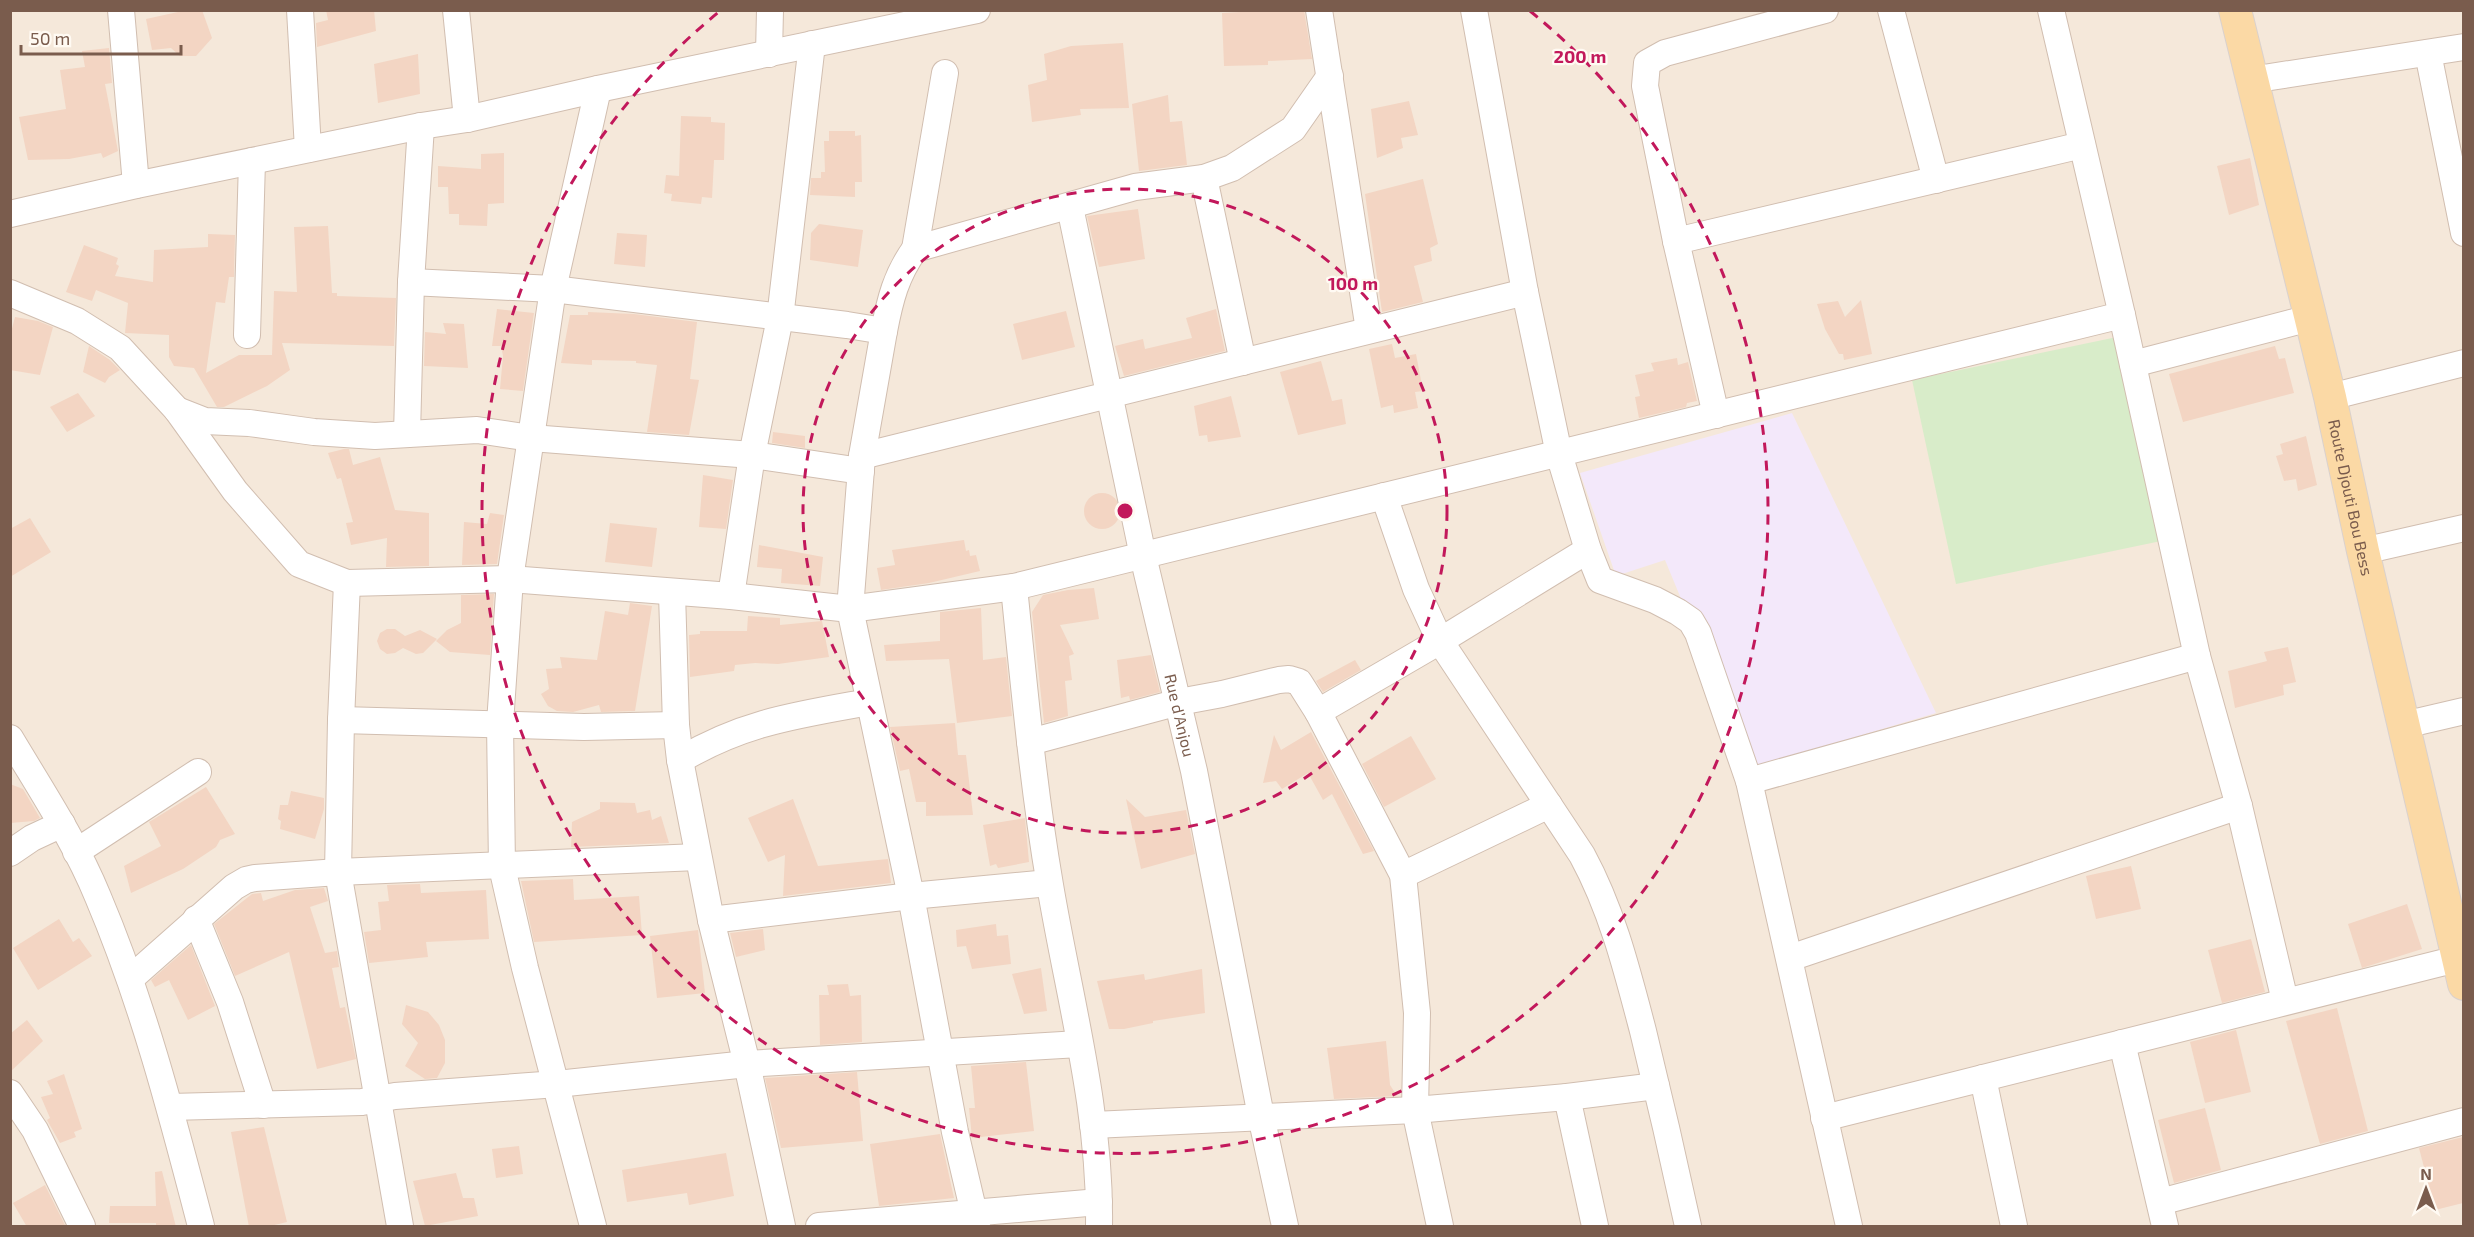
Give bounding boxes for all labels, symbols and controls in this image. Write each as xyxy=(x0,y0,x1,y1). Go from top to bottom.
scale bar xyxy=(21,18,182,56)
text: 50 m xyxy=(30,27,70,49)
text: 200 m xyxy=(1554,45,1606,67)
text: 100 m xyxy=(1328,272,1378,294)
street label: Route Djouti Bou Bess xyxy=(2325,417,2378,577)
centre of rings xyxy=(1115,501,1135,521)
street label: Rue d’Anjou xyxy=(1162,672,1200,758)
north arrow xyxy=(2396,1159,2456,1219)
text: N xyxy=(2420,1164,2432,1183)

